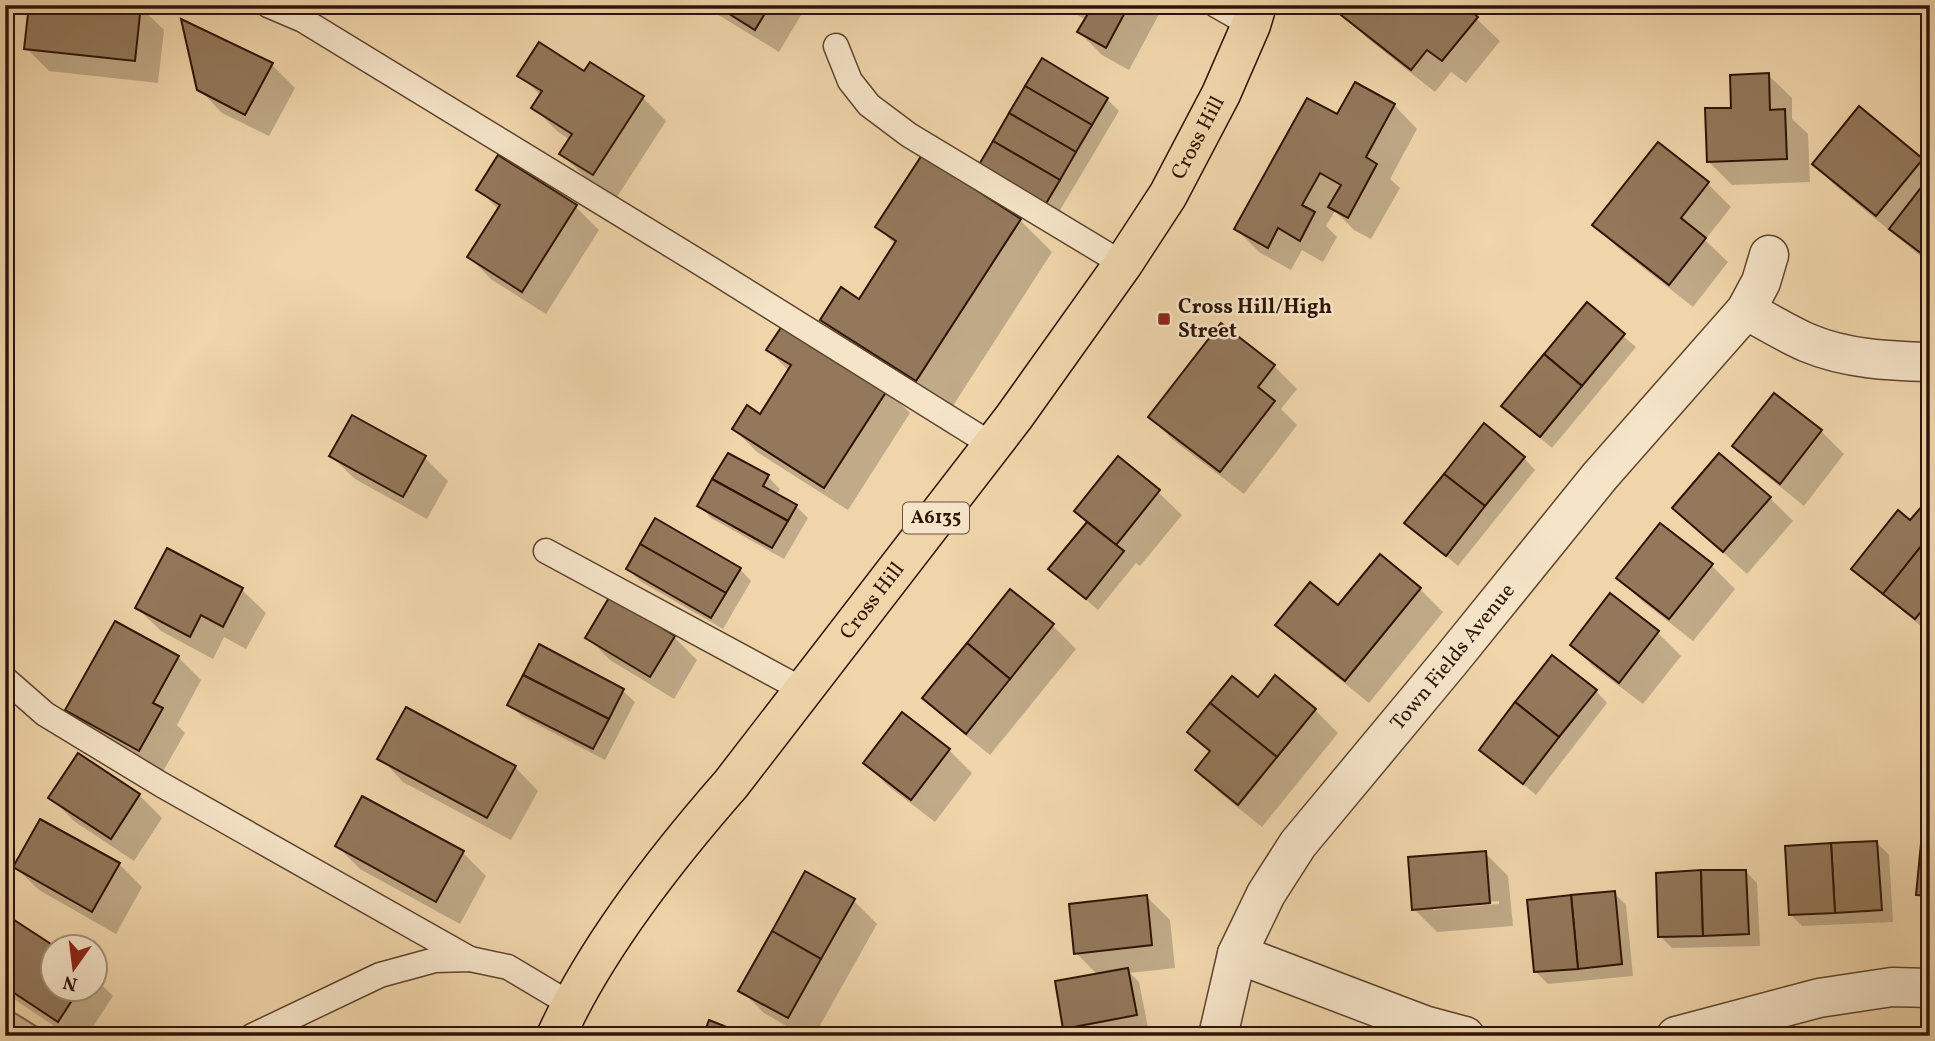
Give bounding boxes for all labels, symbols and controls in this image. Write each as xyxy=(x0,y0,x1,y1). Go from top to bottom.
street label: Cross Hill xyxy=(1164,91,1232,185)
place label: Cross Hill/High Street xyxy=(1178,293,1333,346)
marker: Cross Hill/High Street xyxy=(1156,311,1172,327)
road number: A6135 xyxy=(903,503,969,534)
street label: Cross Hill xyxy=(833,556,911,646)
street label: Town Fields Avenue xyxy=(1384,577,1522,737)
north arrow xyxy=(38,932,108,1002)
text: N xyxy=(60,968,80,997)

